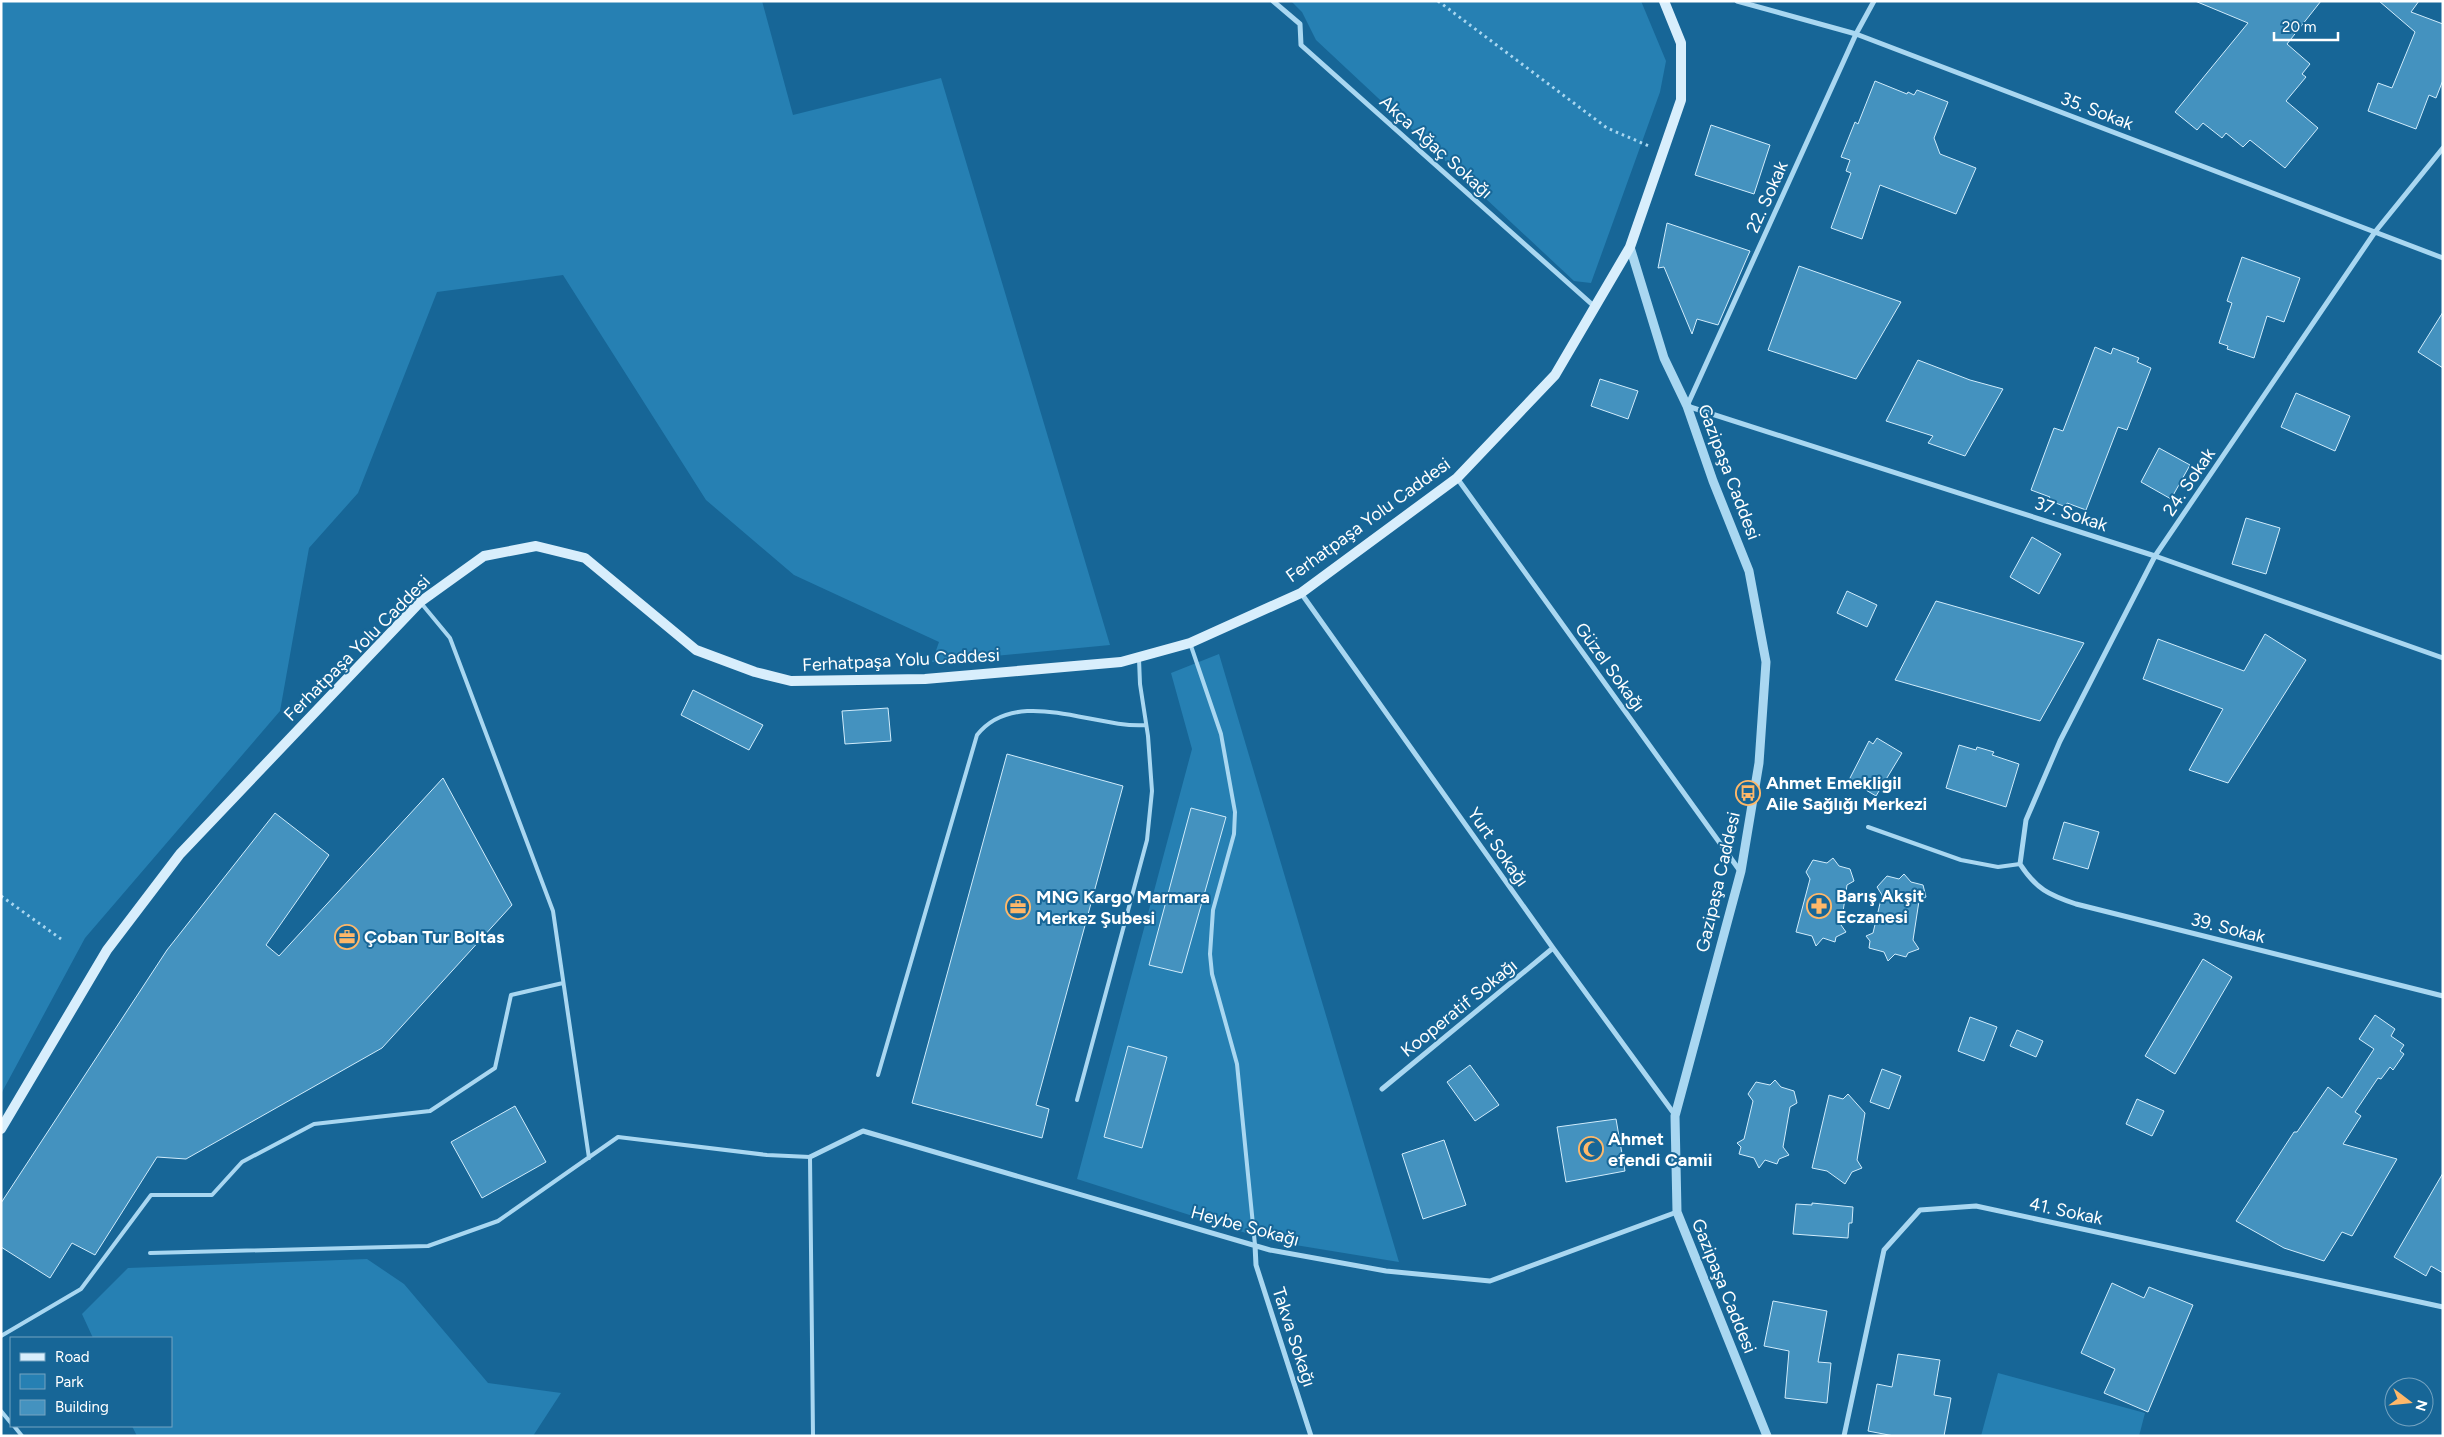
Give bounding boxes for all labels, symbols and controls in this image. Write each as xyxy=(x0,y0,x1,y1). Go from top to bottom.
scale bar xyxy=(2274,10,2338,42)
text: 20 m xyxy=(2282,18,2316,36)
street label: 35. Sokak xyxy=(2057,87,2137,135)
street label: Akça Ağaç Sokağı xyxy=(1375,91,1497,203)
street label: 22. Sokak xyxy=(1741,157,1793,236)
street label: Gazipaşa Caddesi xyxy=(1693,401,1765,543)
street label: 24. Sokak xyxy=(2158,444,2220,520)
street label: Ferhatpaşa Yolu Caddesi xyxy=(1282,453,1454,587)
street label: 37. Sokak xyxy=(2032,492,2111,536)
street label: Ferhatpaşa Yolu Caddesi xyxy=(279,570,435,726)
street label: Güzel Sokağı xyxy=(1570,618,1650,716)
street label: Ferhatpaşa Yolu Caddesi xyxy=(802,644,1000,676)
place label: Ahmet Emekligil Aile Sağlığı Merkezi xyxy=(1766,772,1927,815)
bus stop icon: Ahmet Emekligil Aile Sağlığı Merkezi xyxy=(1735,780,1761,806)
street label: Yurt Sokağı xyxy=(1463,803,1533,891)
street label: Gazipaşa Caddesi xyxy=(1691,810,1745,954)
place label: Barış Akşit Eczanesi xyxy=(1836,885,1924,928)
place label: MNG Kargo Marmara Merkez Şubesi xyxy=(1036,886,1210,929)
pharmacy icon: Barış Akşit Eczanesi xyxy=(1806,893,1832,919)
office icon: MNG Kargo Marmara Merkez Şubesi xyxy=(1005,894,1031,920)
street label: 39. Sokak xyxy=(2188,908,2268,948)
office icon: Çoban Tur Boltas xyxy=(334,924,360,950)
place label: Çoban Tur Boltas xyxy=(364,926,505,948)
street label: Kooperatif Sokağı xyxy=(1396,954,1522,1062)
place label: Ahmet efendi Camii xyxy=(1608,1128,1713,1171)
mosque icon: Ahmet efendi Camii xyxy=(1578,1136,1604,1162)
street label: 41. Sokak xyxy=(2027,1192,2105,1230)
street label: Heybe Sokağı xyxy=(1188,1201,1302,1251)
street label: Gazipaşa Caddesi xyxy=(1687,1215,1761,1357)
street label: Takva Sokağı xyxy=(1268,1284,1320,1390)
legend xyxy=(10,1337,172,1427)
text: Road xyxy=(55,1348,90,1366)
text: Park xyxy=(55,1373,84,1391)
north arrow xyxy=(2384,1377,2434,1427)
text: Building xyxy=(55,1398,109,1416)
text: N xyxy=(2411,1398,2431,1413)

